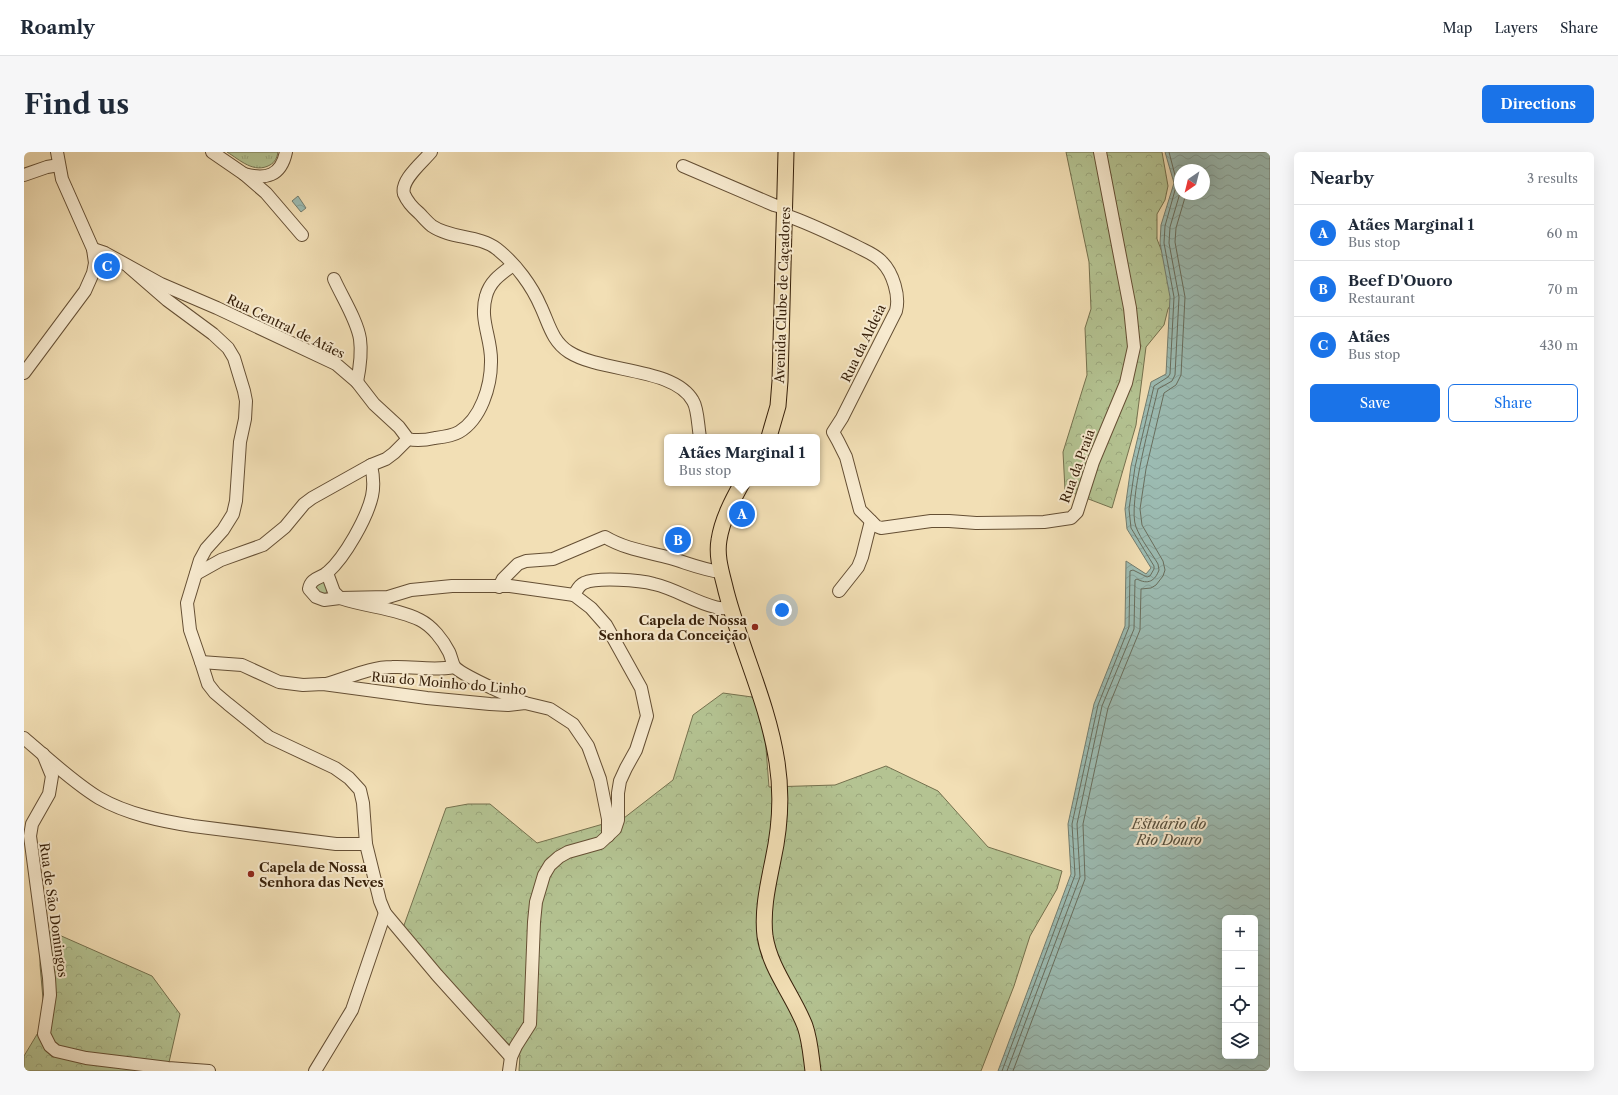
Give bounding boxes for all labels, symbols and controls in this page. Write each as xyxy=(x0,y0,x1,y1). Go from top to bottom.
text: Roamly xyxy=(20,16,95,39)
text: Map xyxy=(1442,19,1472,37)
text: Layers xyxy=(1494,19,1538,37)
text: Share xyxy=(1560,19,1598,37)
button: Directions xyxy=(1482,85,1594,123)
text: Find us xyxy=(24,87,129,121)
north arrow xyxy=(1174,164,1210,200)
text: Nearby xyxy=(1310,168,1374,188)
text: 3 results xyxy=(1527,170,1578,186)
street label: Avenida Clube de Caçadores xyxy=(771,206,793,385)
text: Atães Marginal 1 xyxy=(1348,215,1474,234)
text: A xyxy=(1318,225,1328,241)
text: 60 m xyxy=(1547,225,1578,241)
text: Bus stop xyxy=(1348,234,1400,250)
pin: C xyxy=(94,251,120,281)
text: Beef D'Ouoro xyxy=(1348,271,1452,290)
text: B xyxy=(1318,281,1328,297)
text: 70 m xyxy=(1548,281,1578,297)
street label: Rua Central de Atães xyxy=(224,290,348,362)
text: Restaurant xyxy=(1348,290,1415,306)
street label: Rua da Aldeia xyxy=(837,301,889,385)
text: Atães xyxy=(1348,327,1390,346)
text: C xyxy=(1318,337,1328,353)
text: 430 m xyxy=(1540,337,1578,353)
text: Bus stop xyxy=(1348,346,1400,362)
button: Save xyxy=(1310,384,1440,422)
button: Share xyxy=(1448,384,1578,422)
street label: Rua da Praia xyxy=(1056,427,1098,505)
popup xyxy=(664,434,820,486)
text: Atães Marginal 1 xyxy=(679,443,805,462)
text: Bus stop xyxy=(679,462,731,478)
pin: A xyxy=(729,499,755,529)
pin: B xyxy=(665,525,691,555)
your location xyxy=(772,600,792,620)
place label: Capela de Nossa Senhora da Conceição xyxy=(599,612,747,643)
marker: Capela de Nossa Senhora da Conceição xyxy=(750,622,760,632)
street label: Rua do Moinho do Linho xyxy=(371,668,527,698)
water label: Estuário do Rio Douro xyxy=(1131,815,1206,849)
street label: Rua de São Domingos xyxy=(37,842,71,979)
place label: Capela de Nossa Senhora das Neves xyxy=(259,859,384,890)
marker: Capela de Nossa Senhora das Neves xyxy=(246,869,256,879)
map controls xyxy=(1222,915,1258,1059)
button: + xyxy=(1222,915,1258,951)
button: − xyxy=(1222,951,1258,987)
button: locate xyxy=(1222,987,1258,1023)
button: layers xyxy=(1222,1023,1258,1059)

